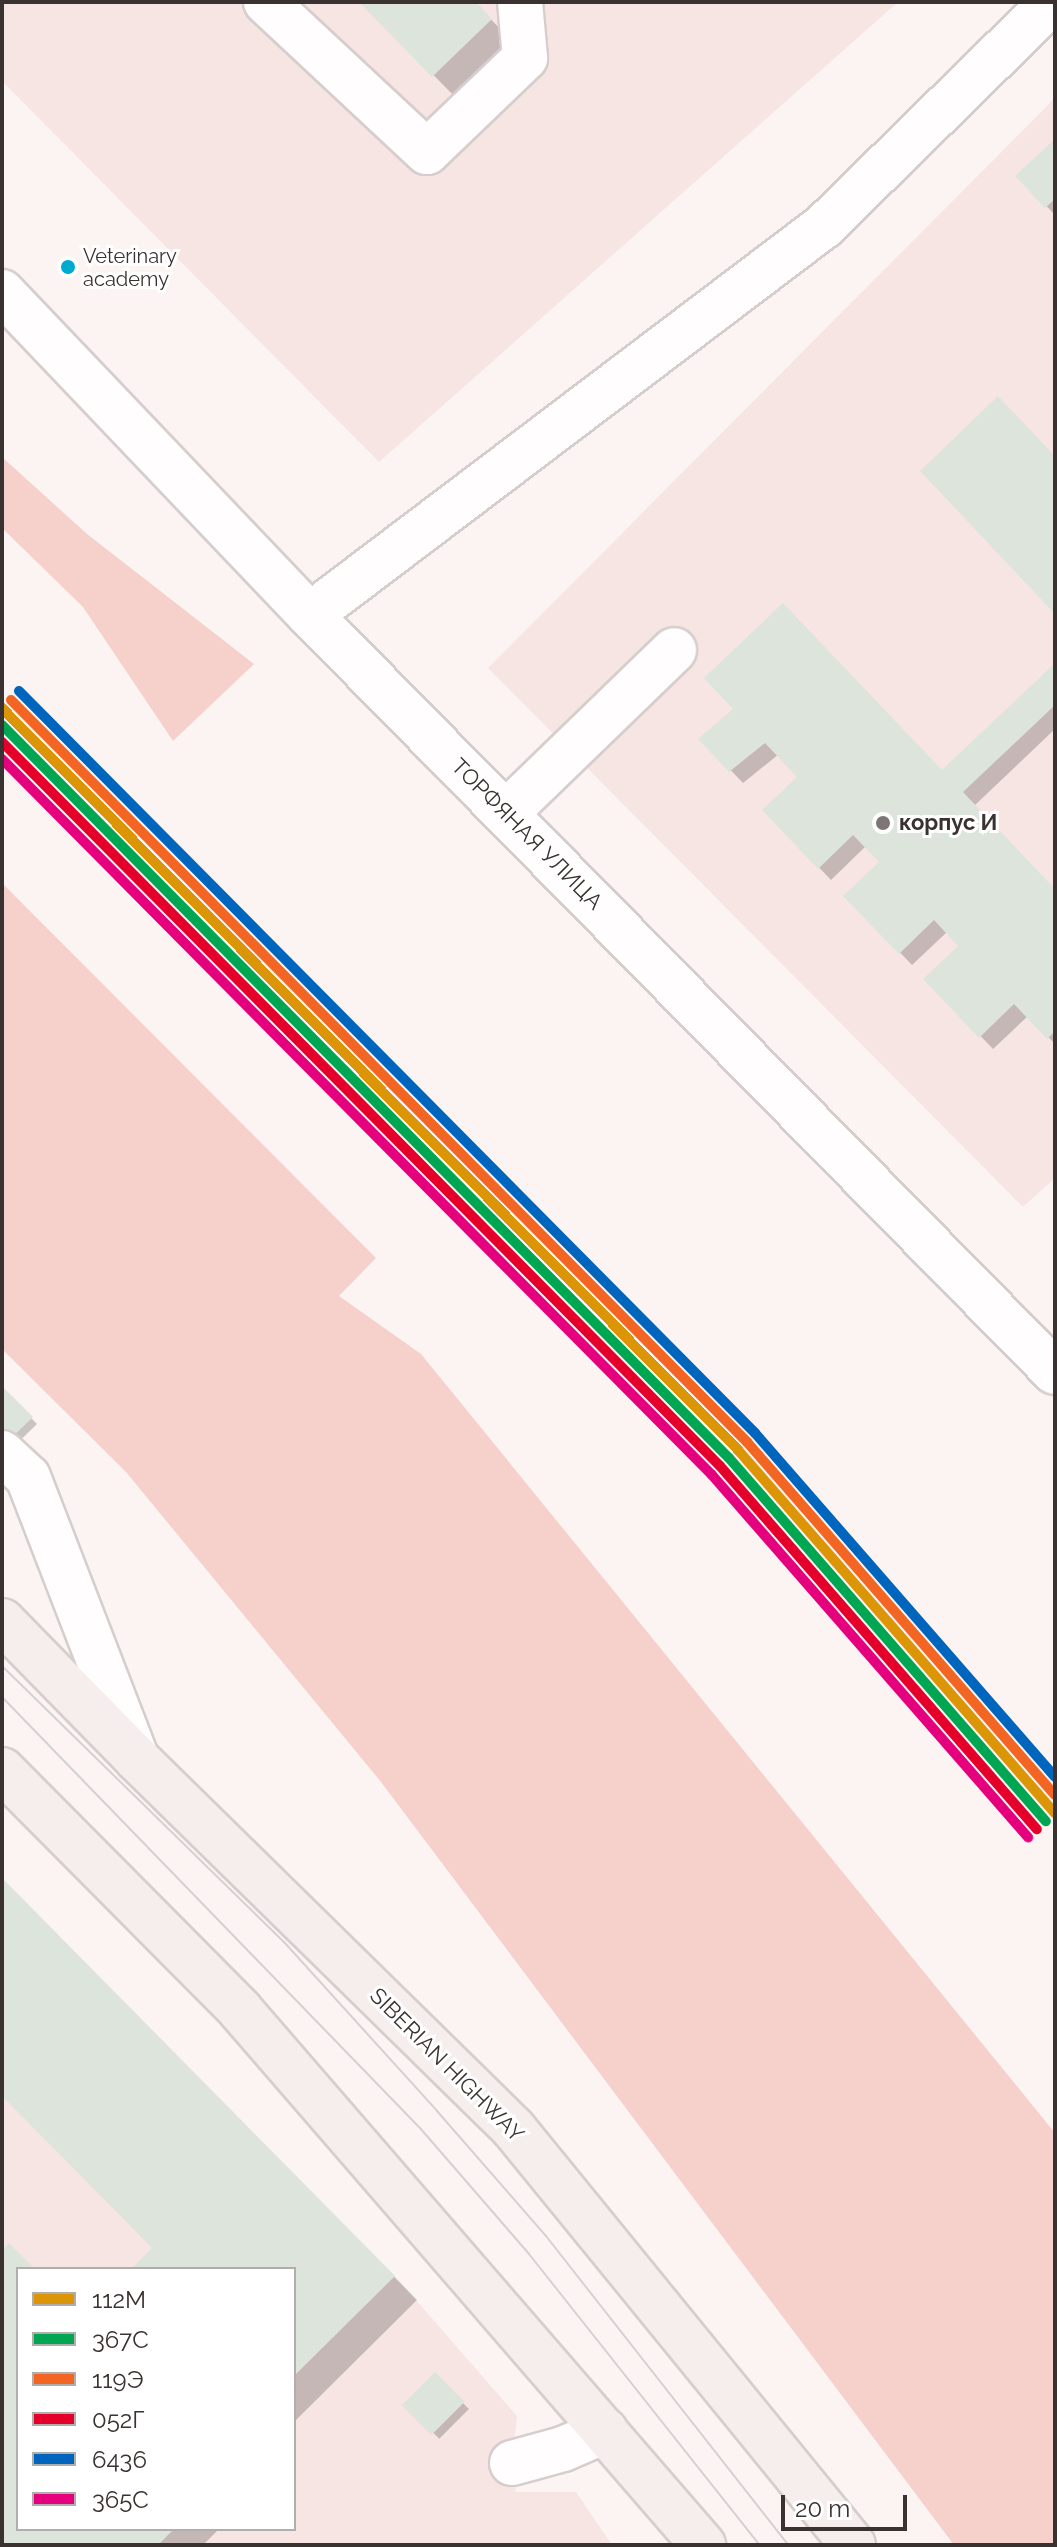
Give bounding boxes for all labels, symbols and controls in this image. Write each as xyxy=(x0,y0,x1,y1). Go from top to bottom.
place label: Veterinary academy xyxy=(83,244,177,291)
marker: Veterinary academy xyxy=(60,259,76,275)
street label: ТОРФЯНАЯ УЛИЦА xyxy=(446,753,608,915)
place label: корпус И xyxy=(899,810,997,836)
marker: корпус И xyxy=(874,814,892,832)
street label: SIBERIAN HIGHWAY xyxy=(364,1982,530,2148)
legend xyxy=(16,2267,296,2531)
text: 112М xyxy=(92,2285,146,2314)
text: 367С xyxy=(92,2325,149,2354)
text: 119Э xyxy=(92,2365,144,2394)
text: 052Г xyxy=(92,2405,145,2434)
text: 6436 xyxy=(92,2445,147,2474)
scale bar xyxy=(785,2479,911,2529)
text: 365С xyxy=(92,2485,149,2514)
text: 20 m xyxy=(795,2494,850,2523)

